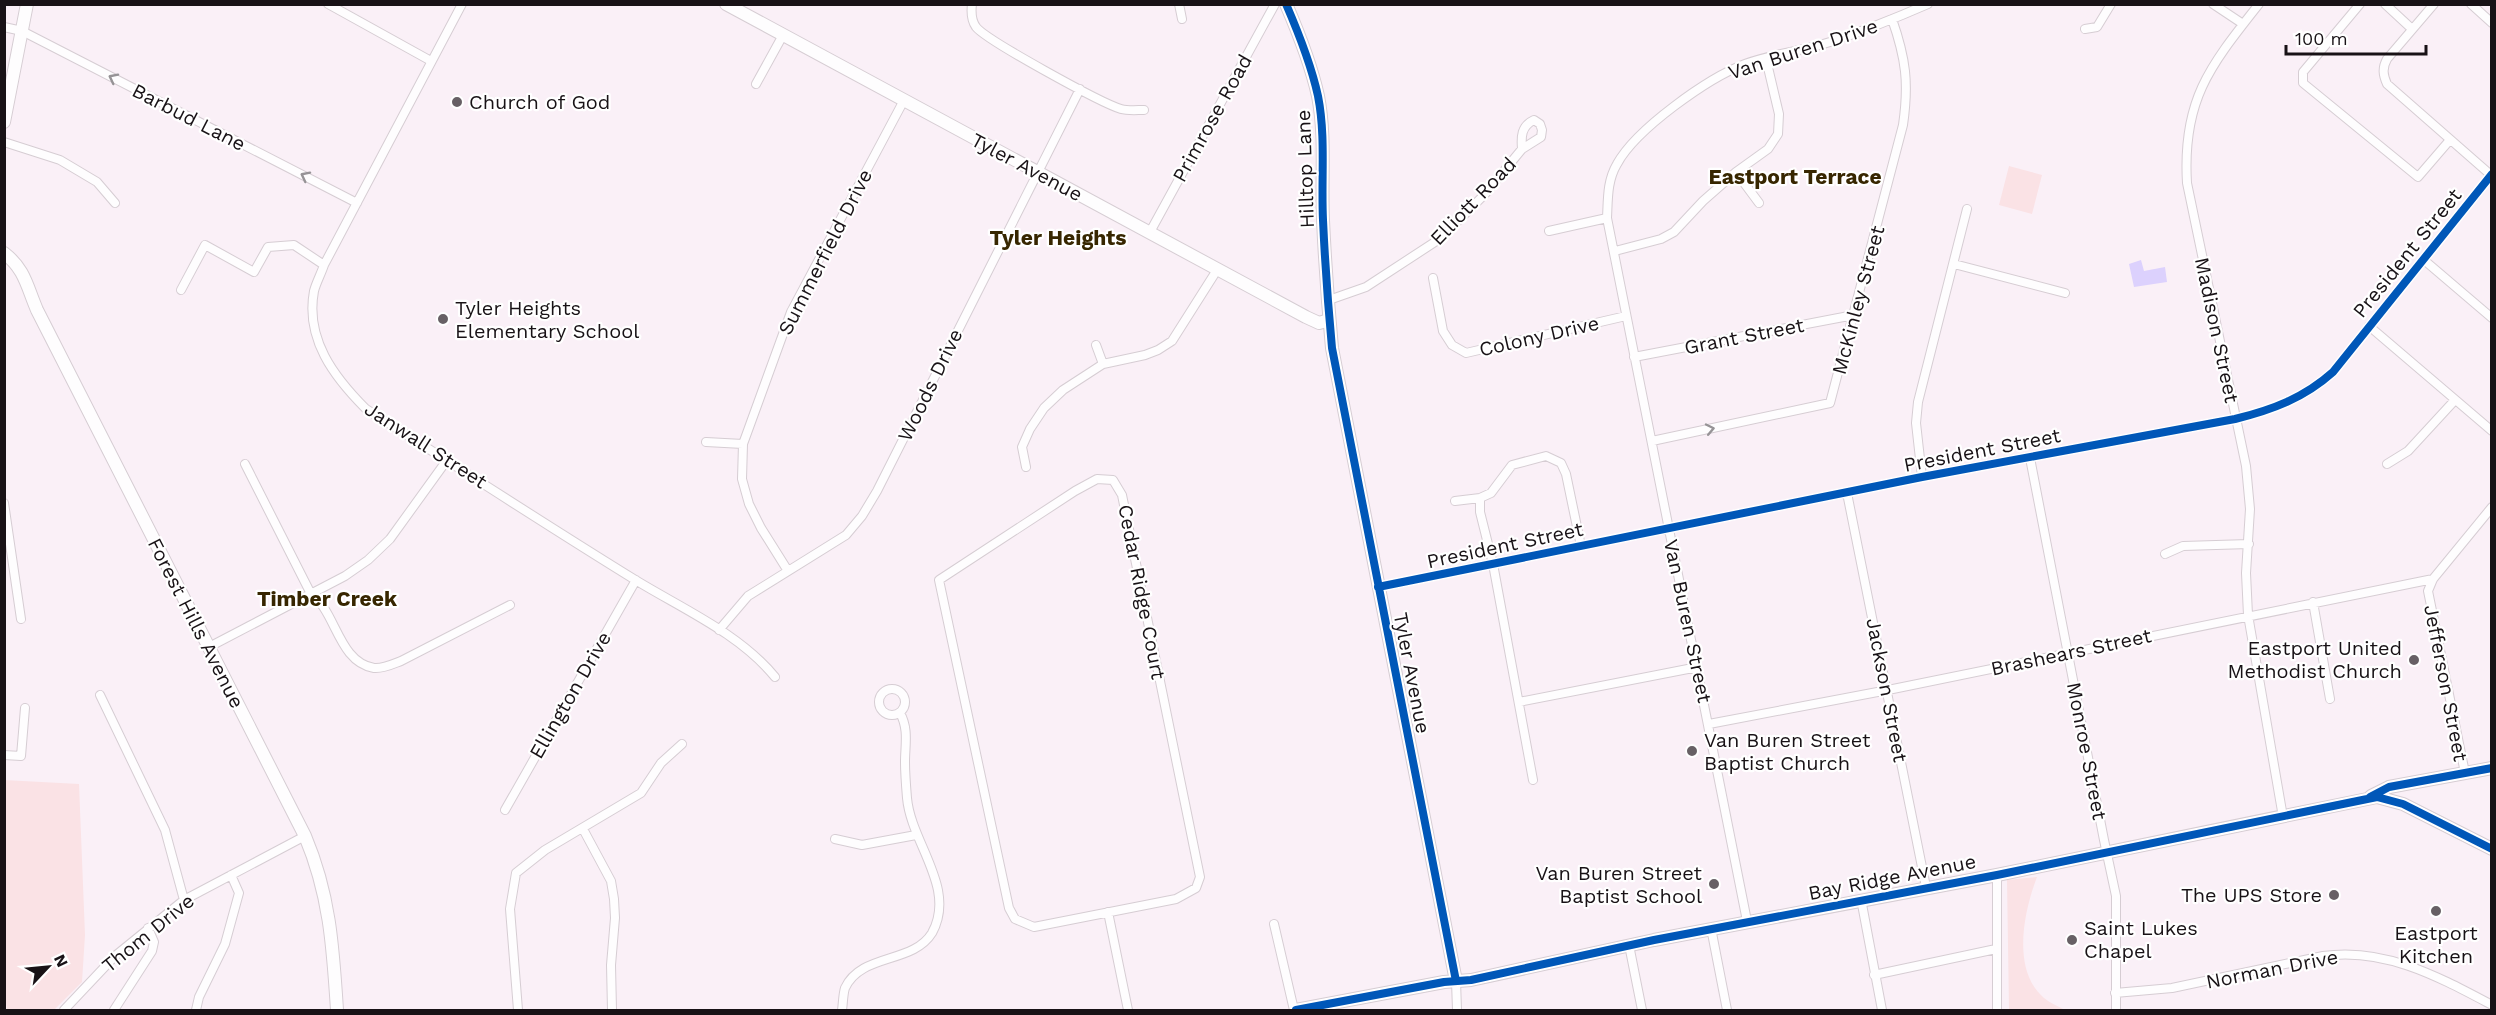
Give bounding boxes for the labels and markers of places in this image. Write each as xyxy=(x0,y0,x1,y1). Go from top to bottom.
place label: Church of God xyxy=(469,90,610,114)
marker: Church of God xyxy=(450,95,464,109)
place label: Tyler Heights Elementary School xyxy=(455,296,639,343)
marker: Tyler Heights Elementary School xyxy=(436,312,450,326)
place label: Eastport United Methodist Church xyxy=(2228,636,2402,683)
marker: Eastport United Methodist Church xyxy=(2407,653,2421,667)
place label: Van Buren Street Baptist Church xyxy=(1704,728,1871,775)
marker: Van Buren Street Baptist Church xyxy=(1685,744,1699,758)
place label: Van Buren Street Baptist School xyxy=(1536,861,1703,908)
marker: Van Buren Street Baptist School xyxy=(1707,877,1721,891)
place label: The UPS Store xyxy=(2181,883,2322,907)
marker: The UPS Store xyxy=(2327,888,2341,902)
marker: Eastport Kitchen xyxy=(2429,904,2443,918)
place label: Saint Lukes Chapel xyxy=(2084,916,2198,963)
place label: Eastport Kitchen xyxy=(2394,921,2478,968)
marker: Saint Lukes Chapel xyxy=(2065,933,2079,947)

